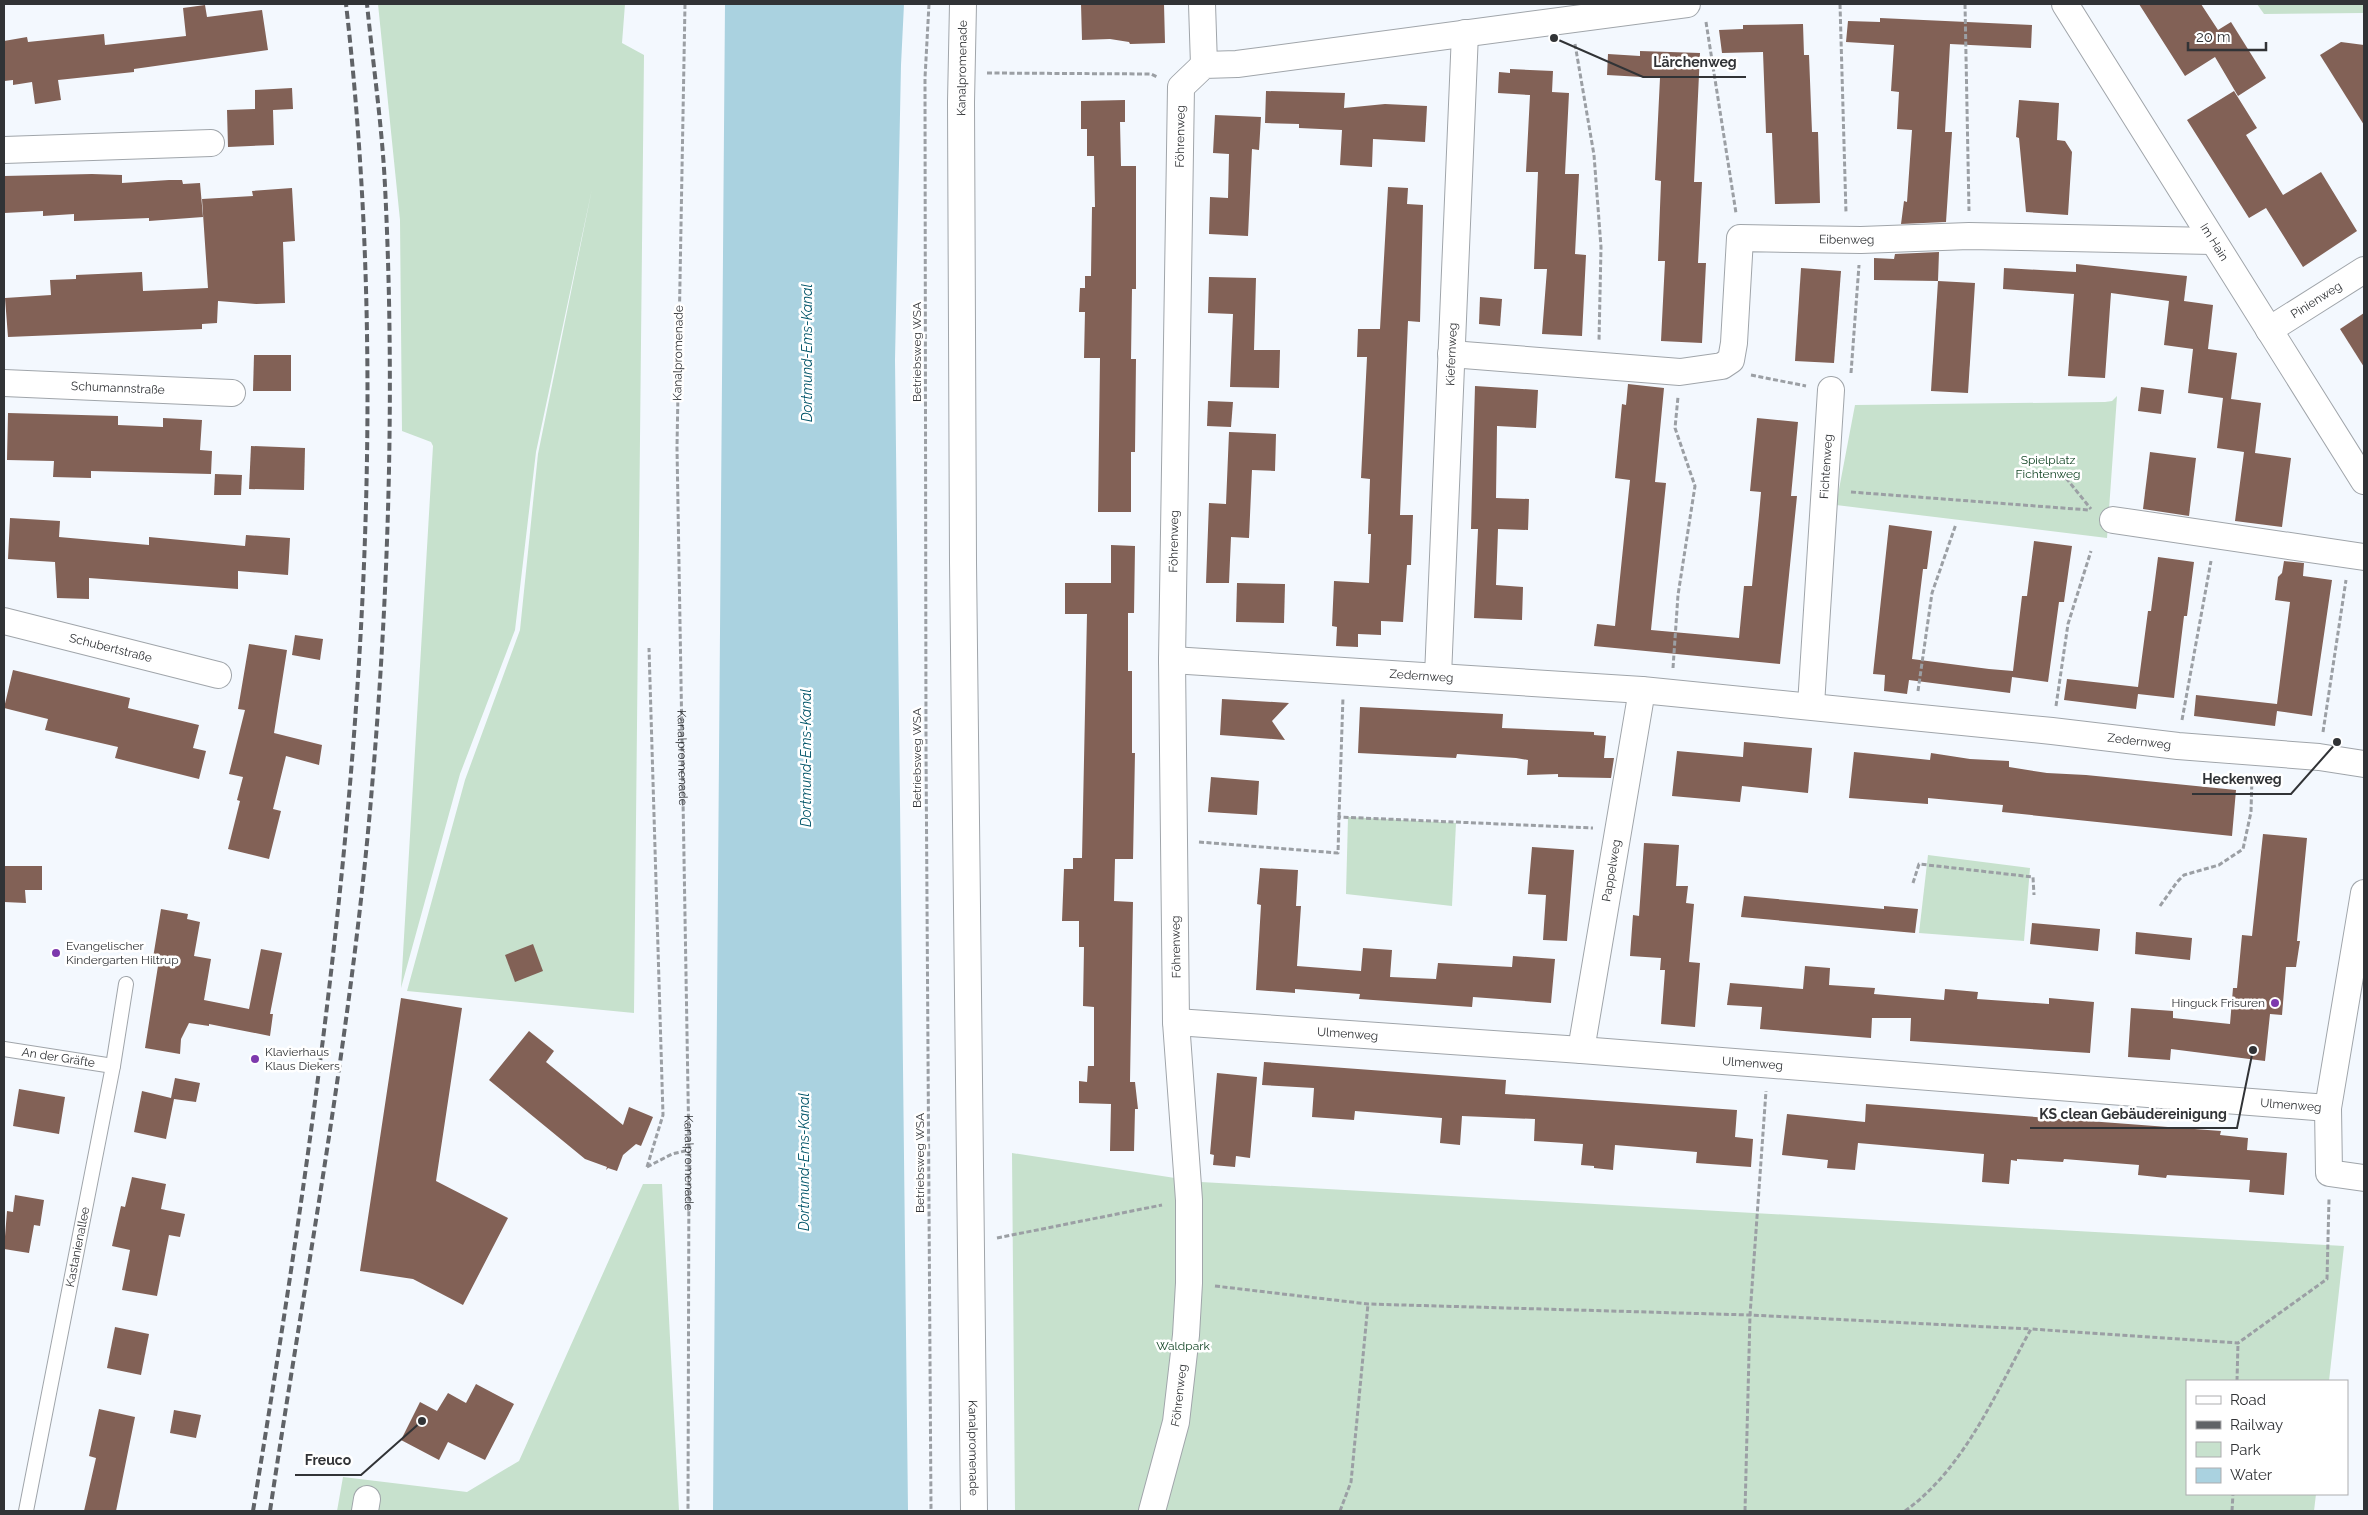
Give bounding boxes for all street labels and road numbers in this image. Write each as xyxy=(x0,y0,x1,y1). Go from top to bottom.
street label: Kanalpromenade xyxy=(954,20,970,116)
street label: Föhrenweg xyxy=(1173,105,1188,168)
street label: Im Hain xyxy=(2197,221,2231,264)
street label: Eibenweg xyxy=(1819,232,1874,247)
street label: Pinienweg xyxy=(2288,279,2344,321)
street label: Betriebsweg WSA xyxy=(910,302,924,402)
street label: Kanalpromenade xyxy=(670,305,686,401)
street label: Kiefernweg xyxy=(1443,322,1460,386)
street label: Schumannstraße xyxy=(71,379,165,397)
street label: Fichtenweg xyxy=(1817,434,1835,499)
street label: Föhrenweg xyxy=(1166,510,1181,573)
street label: Schubertstraße xyxy=(68,631,154,665)
street label: Zedernweg xyxy=(1389,667,1454,685)
street label: Betriebsweg WSA xyxy=(910,708,924,808)
street label: Kanalpromenade xyxy=(674,710,690,806)
street label: Zedernweg xyxy=(2107,731,2172,752)
street label: Pappelweg xyxy=(1599,838,1624,903)
street label: Föhrenweg xyxy=(1168,916,1184,978)
street label: Ulmenweg xyxy=(1317,1025,1379,1043)
street label: An der Gräfte xyxy=(21,1045,96,1070)
street label: Ulmenweg xyxy=(1721,1054,1784,1073)
street label: Ulmenweg xyxy=(2260,1096,2322,1114)
street label: Betriebsweg WSA xyxy=(913,1113,927,1213)
street label: Kanalpromenade xyxy=(681,1115,696,1211)
street label: Kastanienallee xyxy=(63,1206,92,1288)
street label: Föhrenweg xyxy=(1168,1363,1190,1428)
street label: Kanalpromenade xyxy=(966,1400,981,1496)

